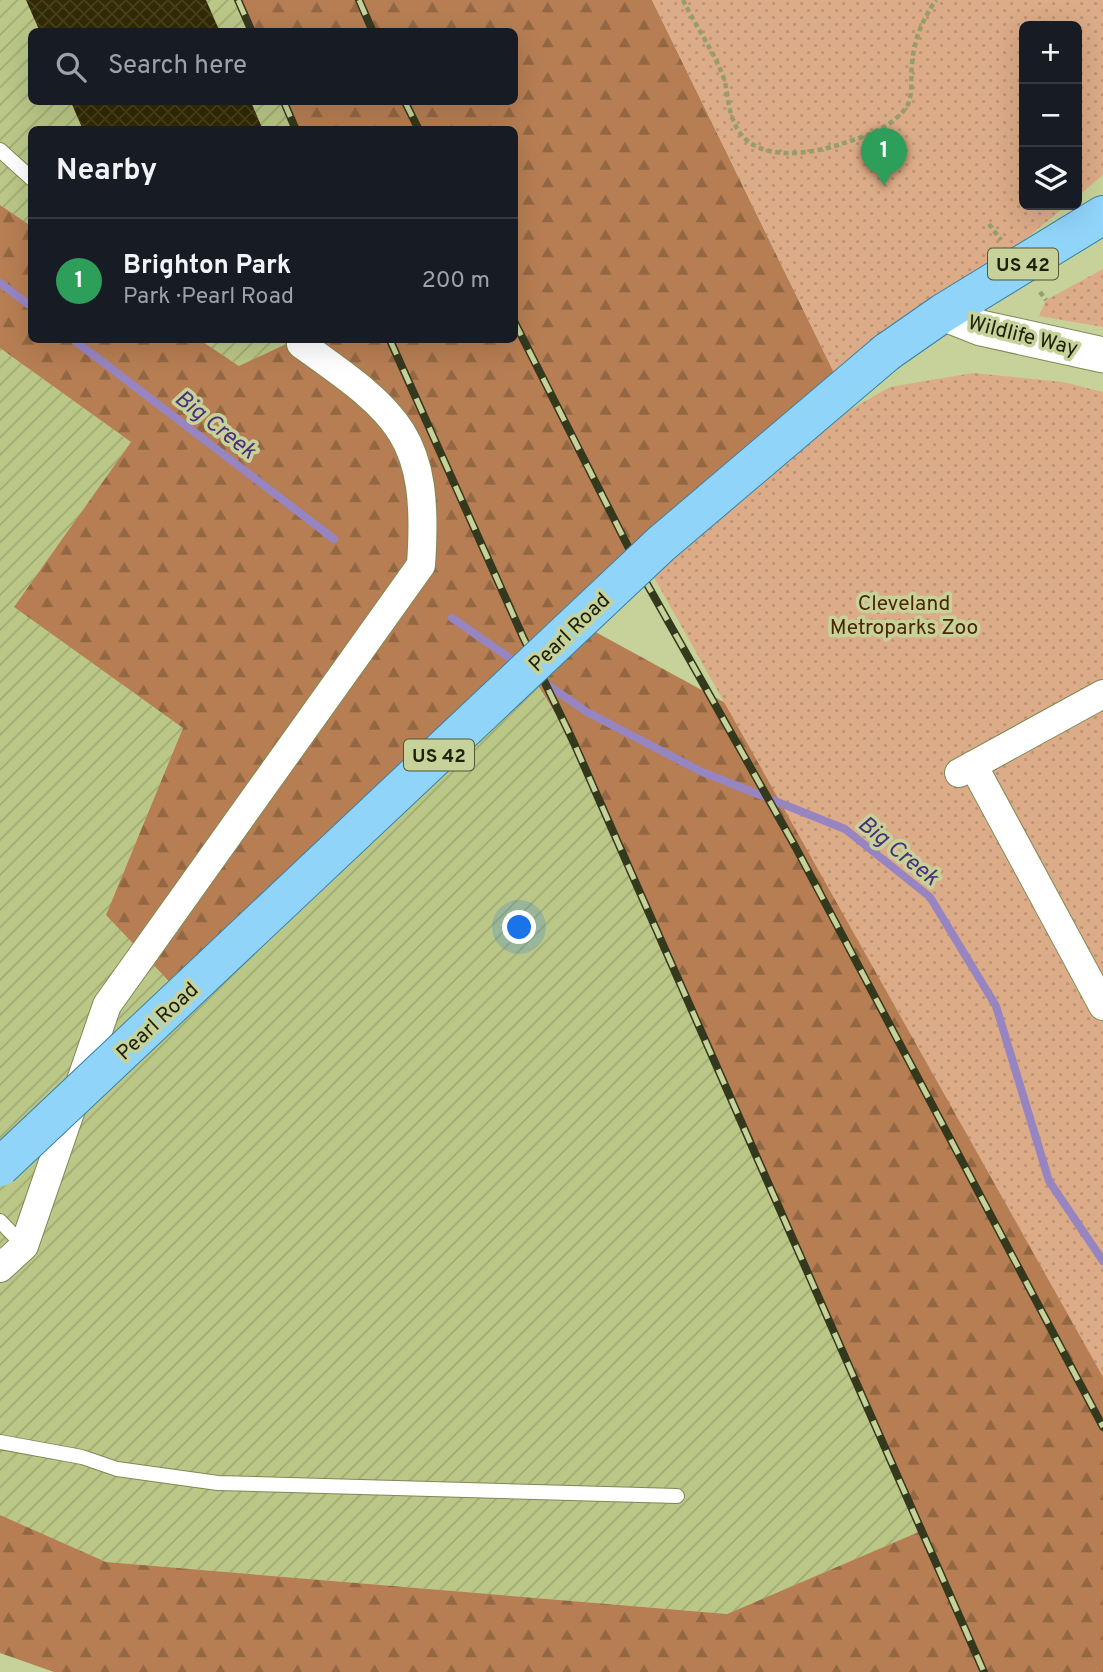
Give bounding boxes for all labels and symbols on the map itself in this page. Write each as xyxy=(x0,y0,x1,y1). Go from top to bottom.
pin: 1 xyxy=(861,128,907,186)
road number: US 42 xyxy=(988,248,1058,280)
street label: Wildlife Way xyxy=(965,310,1081,363)
water label: Big Creek xyxy=(168,385,261,467)
street label: Pearl Road xyxy=(524,588,616,679)
park label: Cleveland Metroparks Zoo xyxy=(830,591,978,642)
road number: US 42 xyxy=(404,740,474,770)
water label: Big Creek xyxy=(851,811,944,894)
your location xyxy=(502,910,536,944)
street label: Pearl Road xyxy=(111,977,205,1067)

